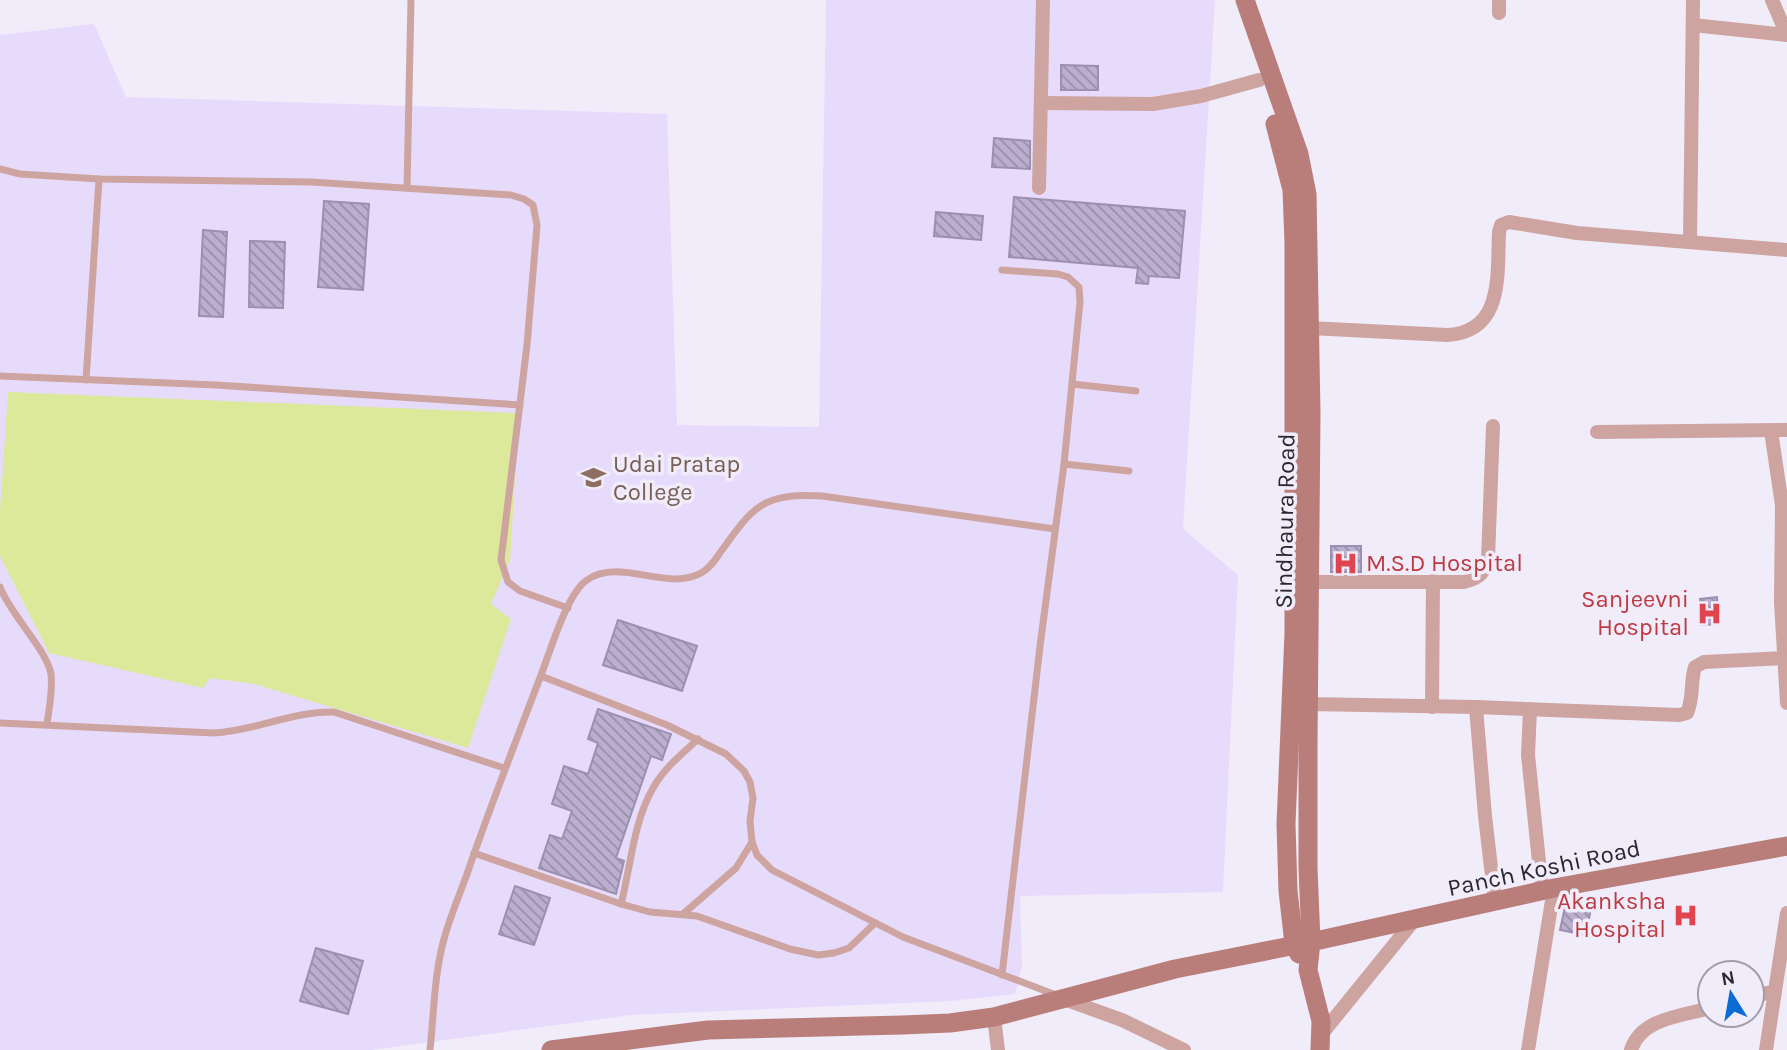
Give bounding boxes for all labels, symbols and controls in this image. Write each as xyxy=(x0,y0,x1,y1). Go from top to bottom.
street label: Sindhaura Road xyxy=(1269,433,1301,609)
place label: Udai Pratap College xyxy=(613,450,740,506)
school or university icon: Udai Pratap College xyxy=(579,464,607,492)
hospital icon: M.S.D Hospital xyxy=(1332,549,1360,577)
place label: M.S.D Hospital xyxy=(1366,549,1523,577)
place label: Sanjeevni Hospital xyxy=(1581,585,1689,641)
hospital icon: Sanjeevni Hospital xyxy=(1695,599,1723,627)
street label: Panch Koshi Road xyxy=(1445,834,1643,902)
place label: Akanksha Hospital xyxy=(1557,887,1666,943)
hospital icon: Akanksha Hospital xyxy=(1672,901,1700,929)
north arrow xyxy=(1696,959,1766,1029)
text: N xyxy=(1719,966,1737,990)

